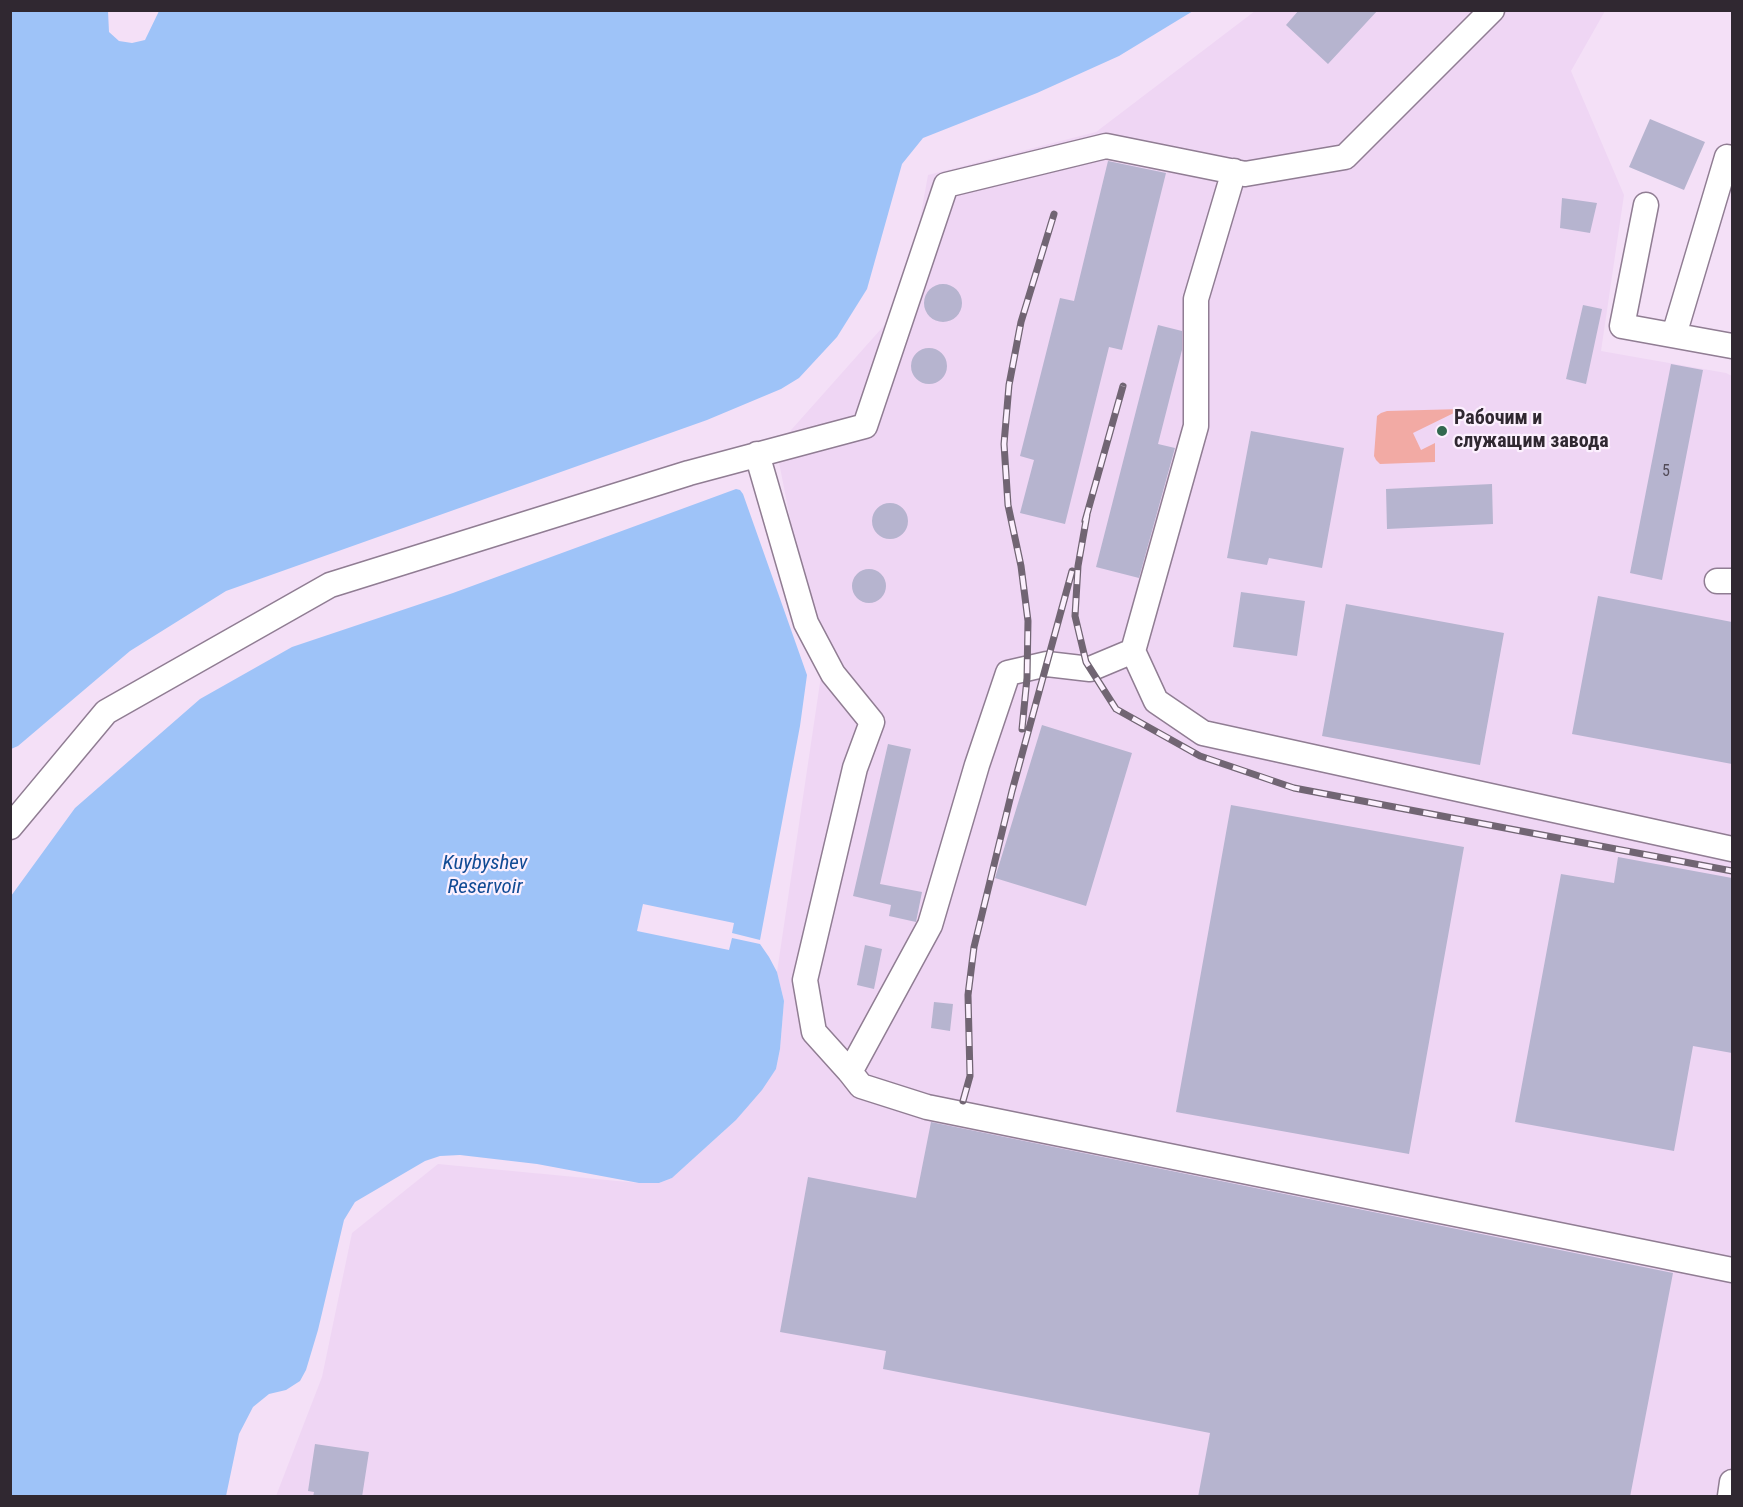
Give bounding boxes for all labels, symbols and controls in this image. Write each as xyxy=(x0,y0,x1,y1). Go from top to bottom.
place label: Рабочим и служащим завода xyxy=(1454,407,1609,454)
marker: Рабочим и служащим завода xyxy=(1435,424,1449,438)
house number: 5 xyxy=(1662,462,1670,482)
water label: Kuybyshev Reservoir xyxy=(443,851,527,901)

